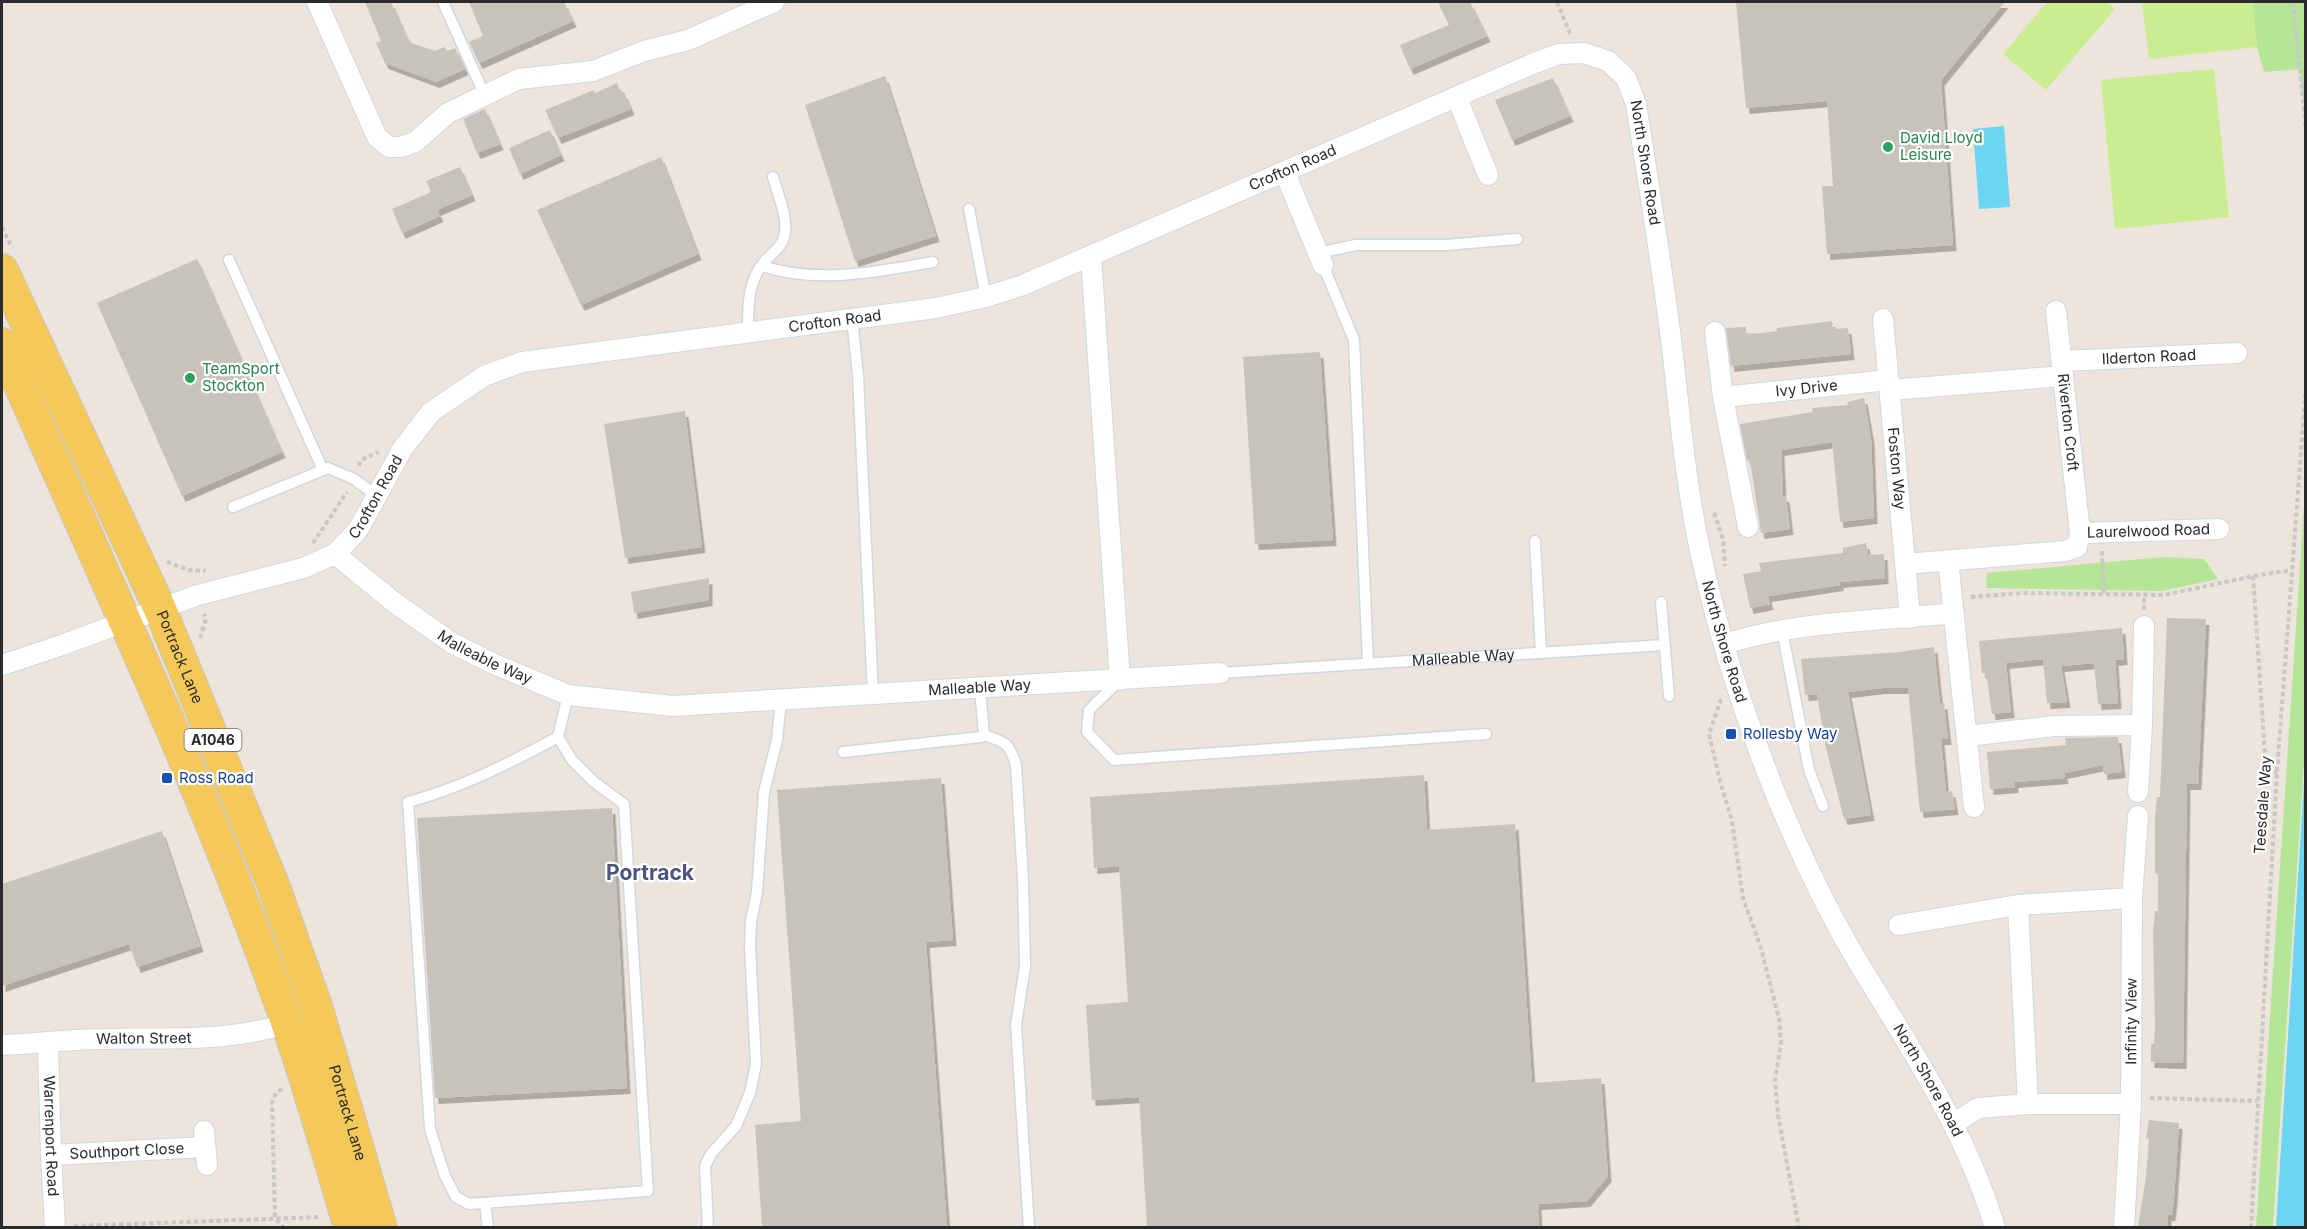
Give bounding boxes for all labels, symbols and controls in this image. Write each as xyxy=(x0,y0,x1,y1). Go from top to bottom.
street label: North Shore Road xyxy=(1627,99,1665,226)
place label: David Lloyd Leisure xyxy=(1900,128,1983,164)
street label: Crofton Road xyxy=(1246,140,1339,195)
marker: David Lloyd Leisure xyxy=(1881,140,1895,154)
street label: Crofton Road xyxy=(787,305,882,336)
street label: Ilderton Road xyxy=(2101,345,2197,368)
place label: TeamSport Stockton xyxy=(202,359,280,395)
marker: TeamSport Stockton xyxy=(183,371,197,385)
street label: Riverton Croft xyxy=(2054,372,2083,472)
street label: Ivy Drive xyxy=(1774,375,1839,401)
street label: Foston Way xyxy=(1884,426,1910,511)
street label: Crofton Road xyxy=(344,452,406,543)
street label: Laurelwood Road xyxy=(2087,519,2210,542)
street label: North Shore Road xyxy=(1698,578,1751,705)
street label: Portrack Lane xyxy=(153,608,208,706)
street label: Malleable Way xyxy=(434,626,536,688)
street label: Malleable Way xyxy=(1411,644,1516,670)
street label: Malleable Way xyxy=(928,674,1032,700)
place label: Rollesby Way xyxy=(1743,724,1838,743)
marker: Rollesby Way xyxy=(1724,727,1738,741)
road number: A1046 xyxy=(184,729,242,751)
street label: Teesdale Way xyxy=(2250,754,2275,855)
place label: Ross Road xyxy=(179,768,254,787)
marker: Ross Road xyxy=(160,771,174,785)
district label: Portrack xyxy=(606,860,695,885)
street label: Infinity View xyxy=(2121,978,2141,1065)
street label: North Shore Road xyxy=(1889,1020,1968,1140)
street label: Walton Street xyxy=(96,1028,192,1048)
street label: Portrack Lane xyxy=(325,1063,371,1163)
street label: Warrenport Road xyxy=(40,1075,63,1197)
street label: Southport Close xyxy=(69,1138,185,1163)

